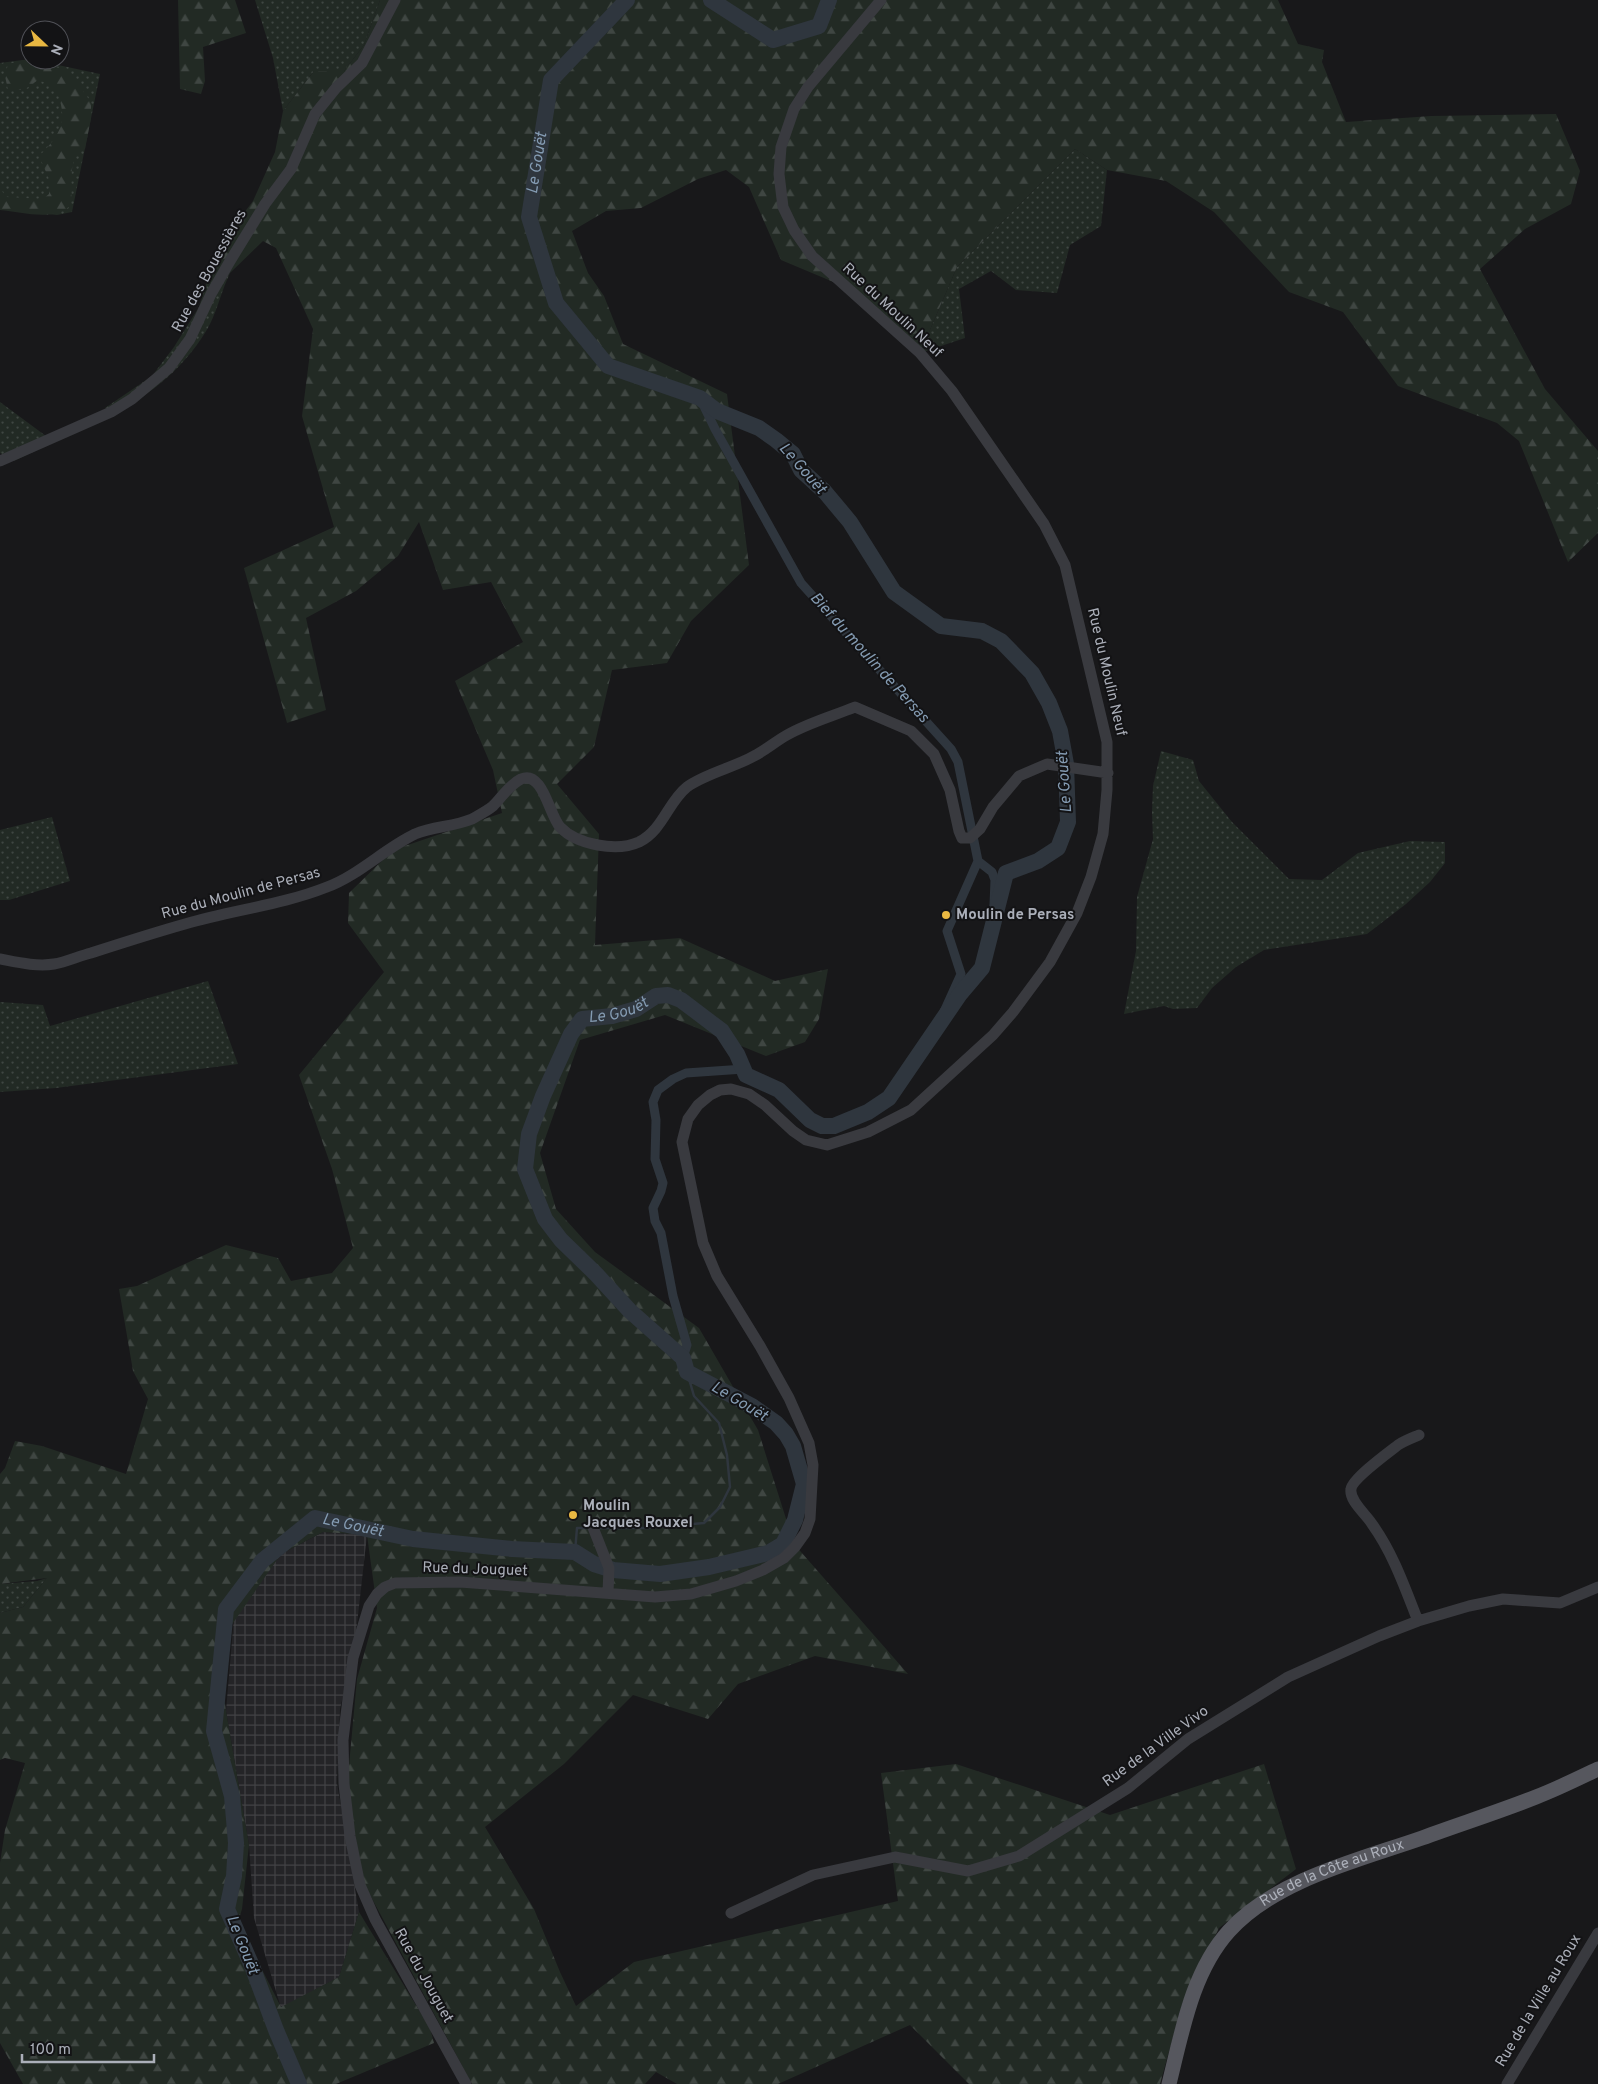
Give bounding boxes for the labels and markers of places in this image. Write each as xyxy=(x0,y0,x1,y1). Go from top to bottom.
place label: Moulin de Persas xyxy=(956,906,1074,925)
marker: Moulin de Persas xyxy=(940,909,952,921)
place label: Moulin Jacques Rouxel xyxy=(583,1497,693,1533)
marker: Moulin Jacques Rouxel xyxy=(567,1509,579,1521)

